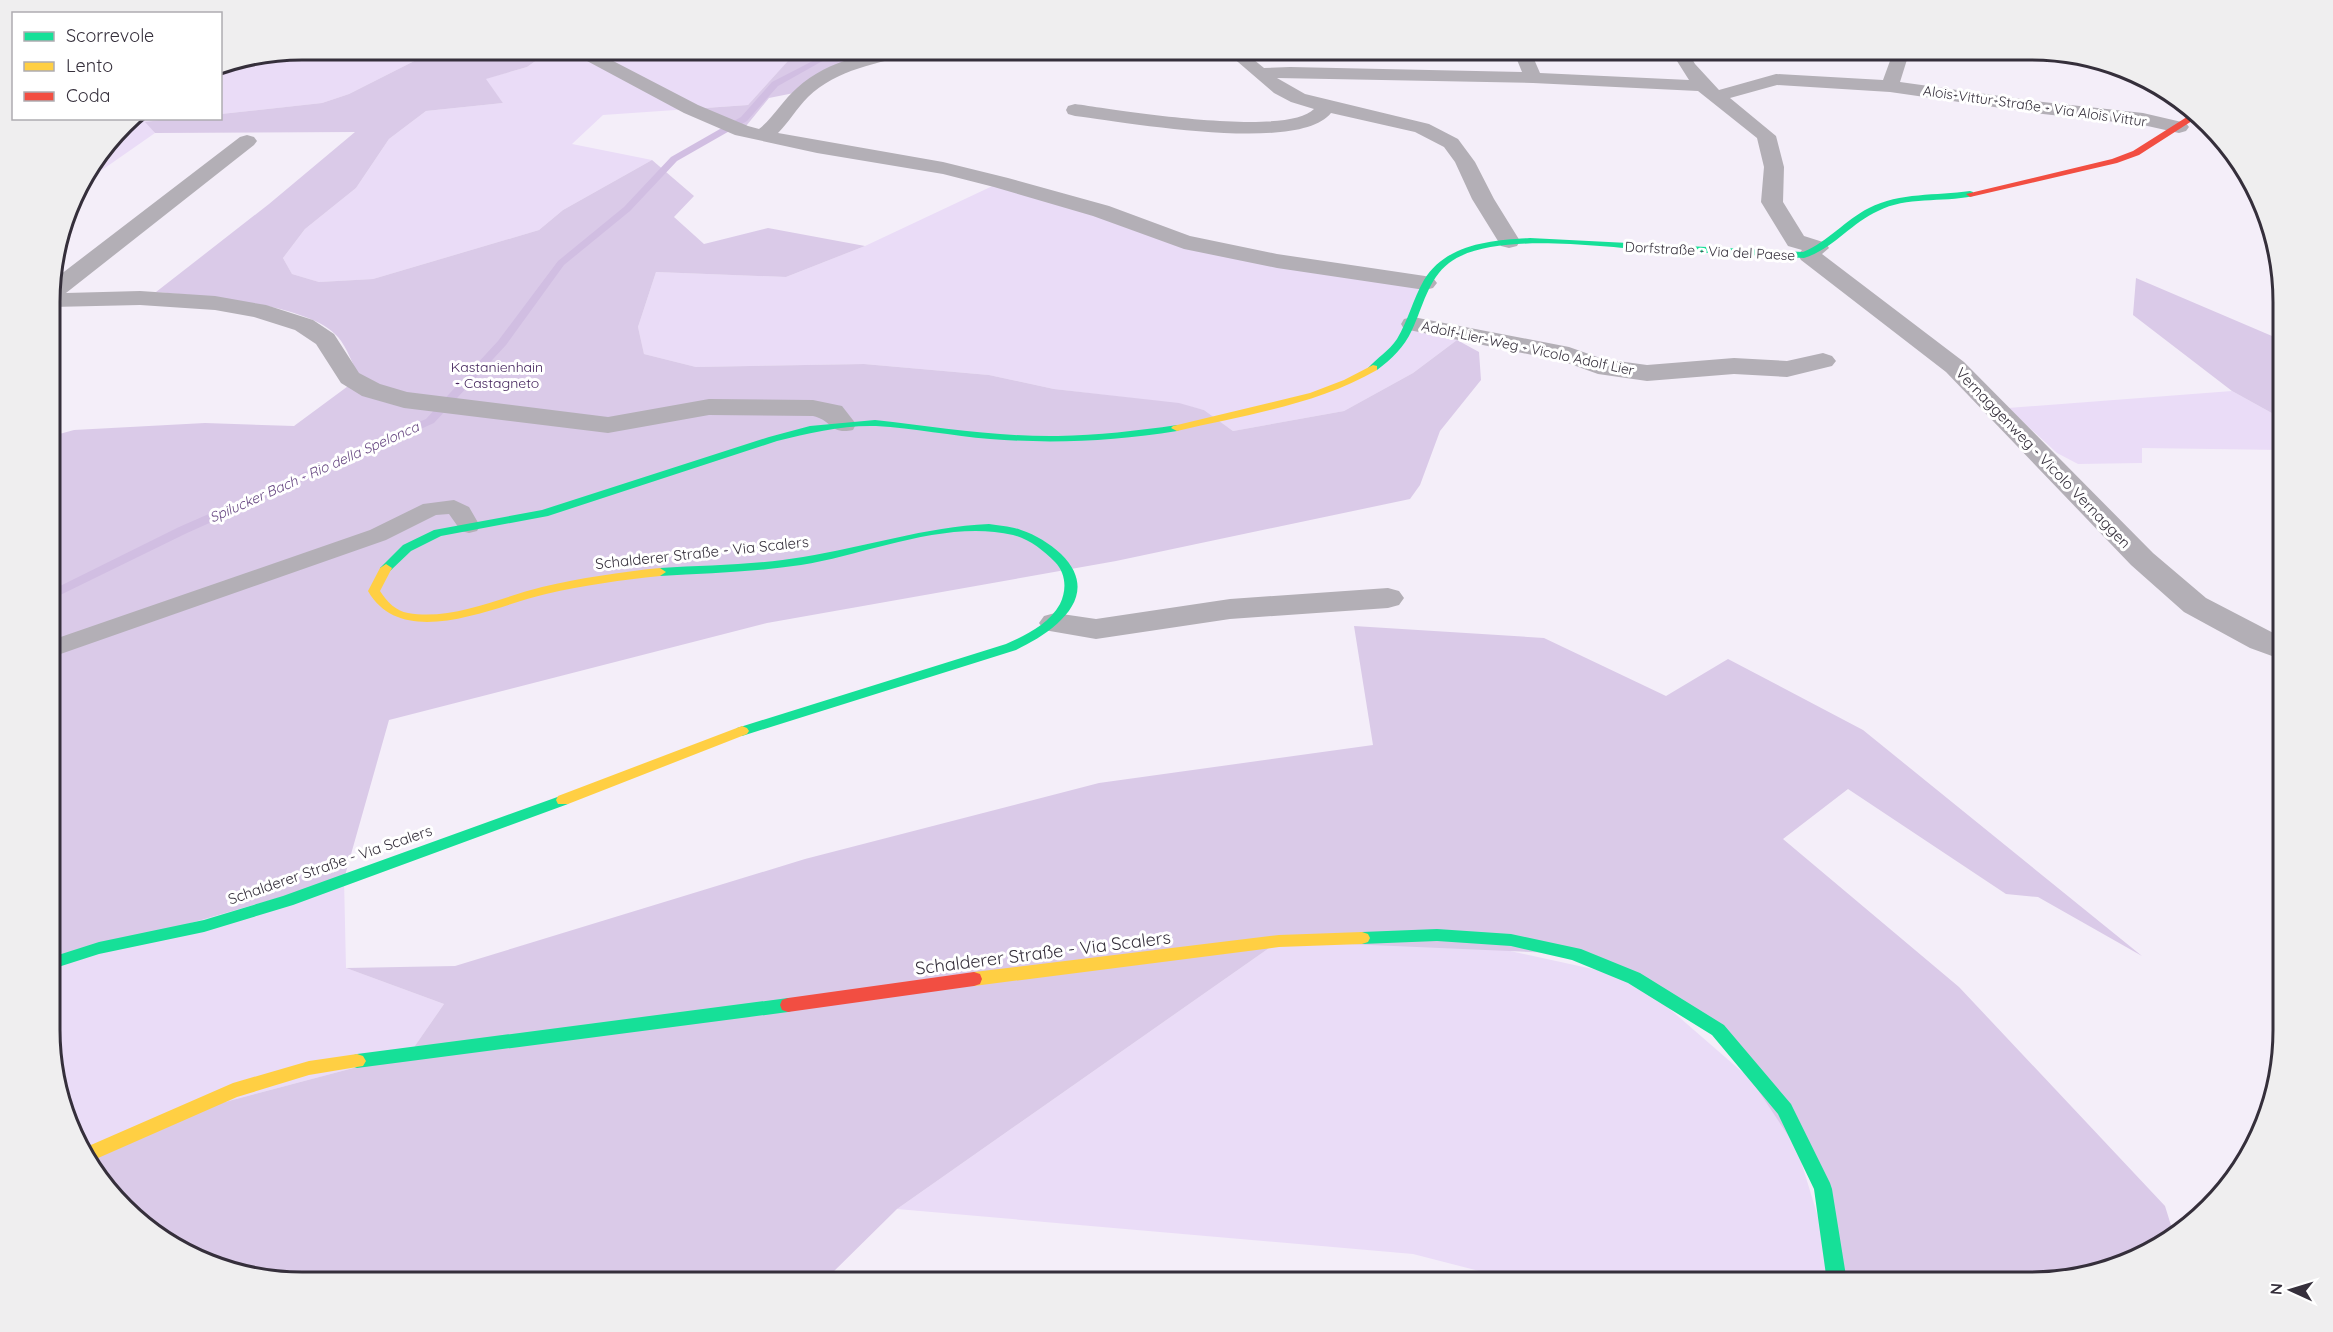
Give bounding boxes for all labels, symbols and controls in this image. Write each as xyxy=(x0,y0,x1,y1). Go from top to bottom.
legend xyxy=(12,12,222,120)
text: Scorrevole xyxy=(66,24,154,47)
text: Lento xyxy=(66,54,113,77)
street label: Alois-Vittur-Straße - Via Alois Vittur xyxy=(1922,81,2149,131)
text: Coda xyxy=(66,84,110,107)
street label: Dorfstraße - Via del Paese xyxy=(1624,238,1796,264)
street label: Adolf-Lier-Weg - Vicolo Adolf Lier xyxy=(1420,317,1637,379)
park label: Kastanienhain - Castagneto xyxy=(451,358,543,392)
street label: Vernaggenweg - Vicolo Vernaggen xyxy=(1952,363,2135,552)
water label: Spilucker Bach - Rio della Spelonca xyxy=(206,417,423,526)
street label: Schalderer Straße - Via Scalers xyxy=(594,532,810,573)
street label: Schalderer Straße - Via Scalers xyxy=(225,821,434,908)
street label: Schalderer Straße - Via Scalers xyxy=(914,925,1172,980)
north arrow xyxy=(2261,1260,2321,1320)
text: N xyxy=(2266,1282,2286,1296)

